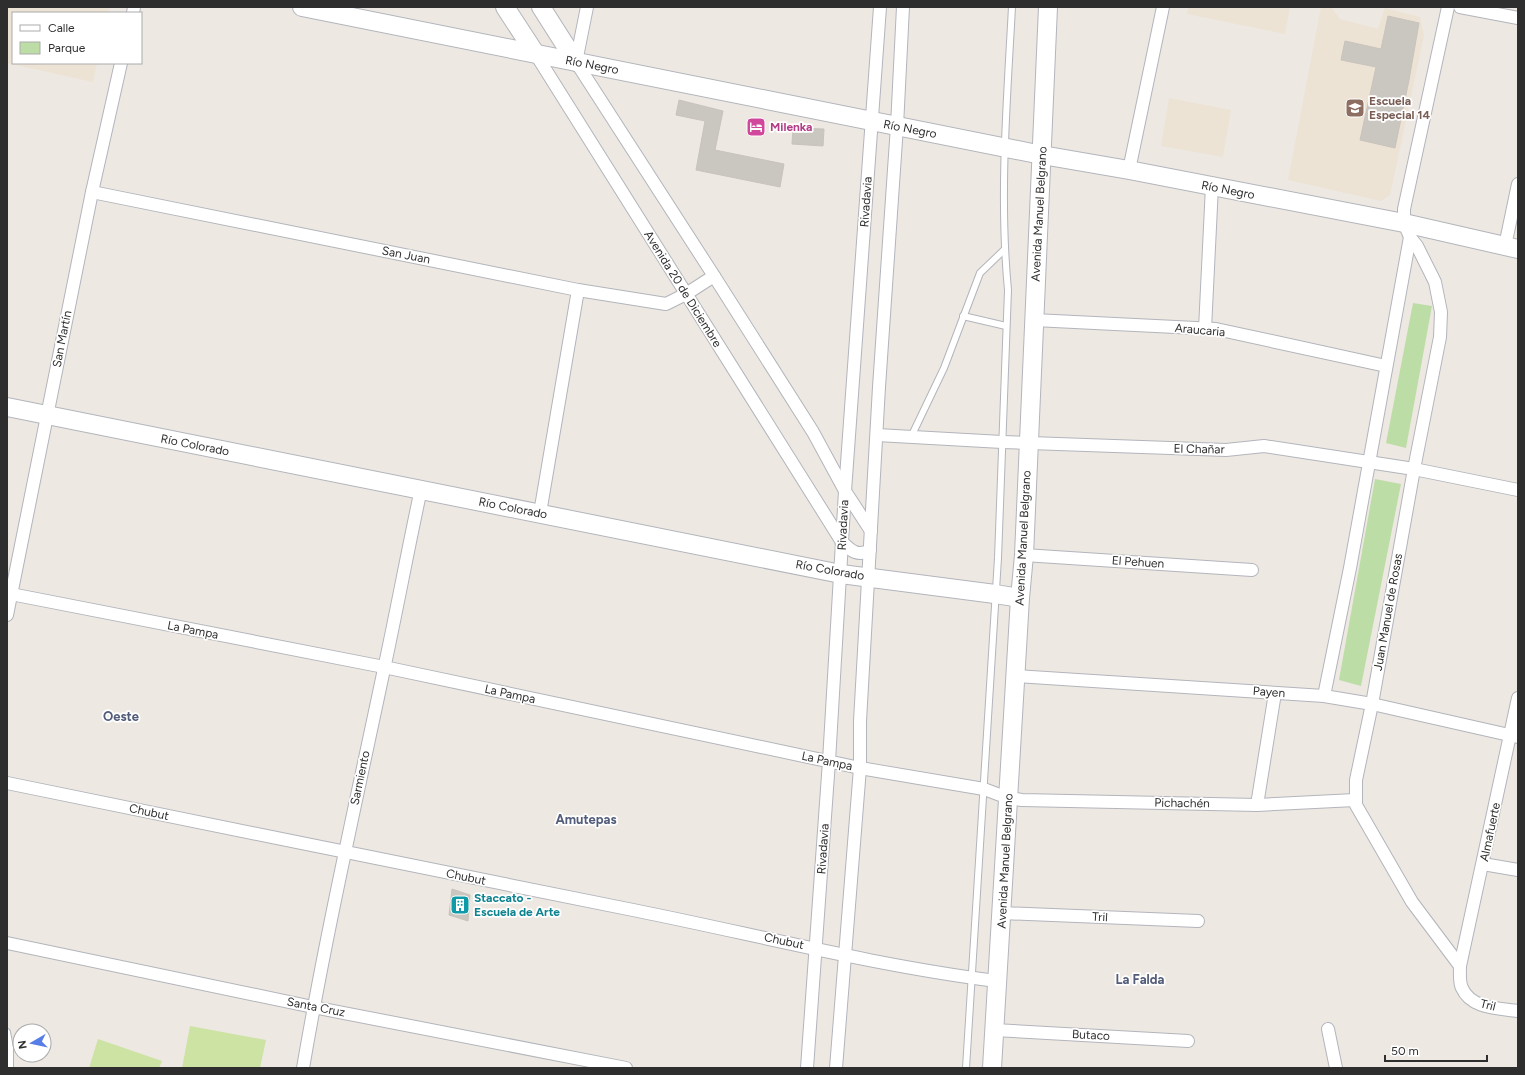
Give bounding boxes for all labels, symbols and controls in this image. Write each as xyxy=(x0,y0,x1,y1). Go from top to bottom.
legend xyxy=(12,12,142,64)
text: Calle xyxy=(48,21,75,35)
text: Parque xyxy=(48,41,86,55)
street label: Río Negro xyxy=(564,53,620,77)
place label: Escuela Especial 14 xyxy=(1369,94,1430,122)
school or university icon: Escuela Especial 14 xyxy=(1344,97,1366,119)
hotel icon: Milenka xyxy=(745,116,767,138)
street label: Río Negro xyxy=(882,117,938,141)
place label: Milenka xyxy=(770,120,812,134)
street label: Avenida Manuel Belgrano xyxy=(1028,146,1050,282)
street label: Rivadavia xyxy=(857,176,875,228)
street label: Río Negro xyxy=(1200,178,1256,202)
street label: Avenida 20 de Diciembre xyxy=(641,228,725,350)
street label: San Juan xyxy=(381,243,432,267)
street label: San Martín xyxy=(50,309,74,369)
street label: Araucaria xyxy=(1174,321,1226,339)
street label: Río Colorado xyxy=(159,431,231,459)
street label: El Chañar xyxy=(1173,442,1225,456)
street label: Avenida Manuel Belgrano xyxy=(1012,470,1034,606)
street label: Río Colorado xyxy=(477,494,549,522)
street label: Rivadavia xyxy=(835,499,851,551)
street label: Juan Manuel de Rosas xyxy=(1371,552,1405,672)
street label: El Pehuen xyxy=(1111,553,1165,571)
street label: Río Colorado xyxy=(795,557,866,583)
street label: La Pampa xyxy=(166,618,220,642)
street label: La Pampa xyxy=(483,682,537,706)
street label: Payen xyxy=(1252,684,1286,700)
district label: Oeste xyxy=(103,709,139,724)
street label: Sarmiento xyxy=(347,749,373,806)
street label: La Pampa xyxy=(800,749,854,773)
street label: Avenida Manuel Belgrano xyxy=(994,793,1016,929)
street label: Pichachén xyxy=(1154,796,1210,810)
street label: Chubut xyxy=(128,801,171,823)
street label: Almafuerte xyxy=(1477,801,1503,863)
district label: Amutepas xyxy=(555,812,617,827)
street label: Rivadavia xyxy=(814,823,832,875)
street label: Chubut xyxy=(445,866,488,888)
place label: Staccato - Escuela de Arte xyxy=(474,891,560,919)
building icon: Staccato - Escuela de Arte xyxy=(449,894,471,916)
street label: Tril xyxy=(1092,910,1108,924)
street label: Chubut xyxy=(763,930,806,952)
district label: La Falda xyxy=(1116,972,1165,987)
street label: Santa Cruz xyxy=(286,994,346,1020)
street label: Tril xyxy=(1479,996,1497,1014)
north arrow xyxy=(12,1023,52,1063)
street label: Butaco xyxy=(1072,1027,1110,1043)
scale bar xyxy=(1385,1037,1487,1063)
text: N xyxy=(16,1039,30,1050)
text: 50 m xyxy=(1391,1044,1419,1058)

